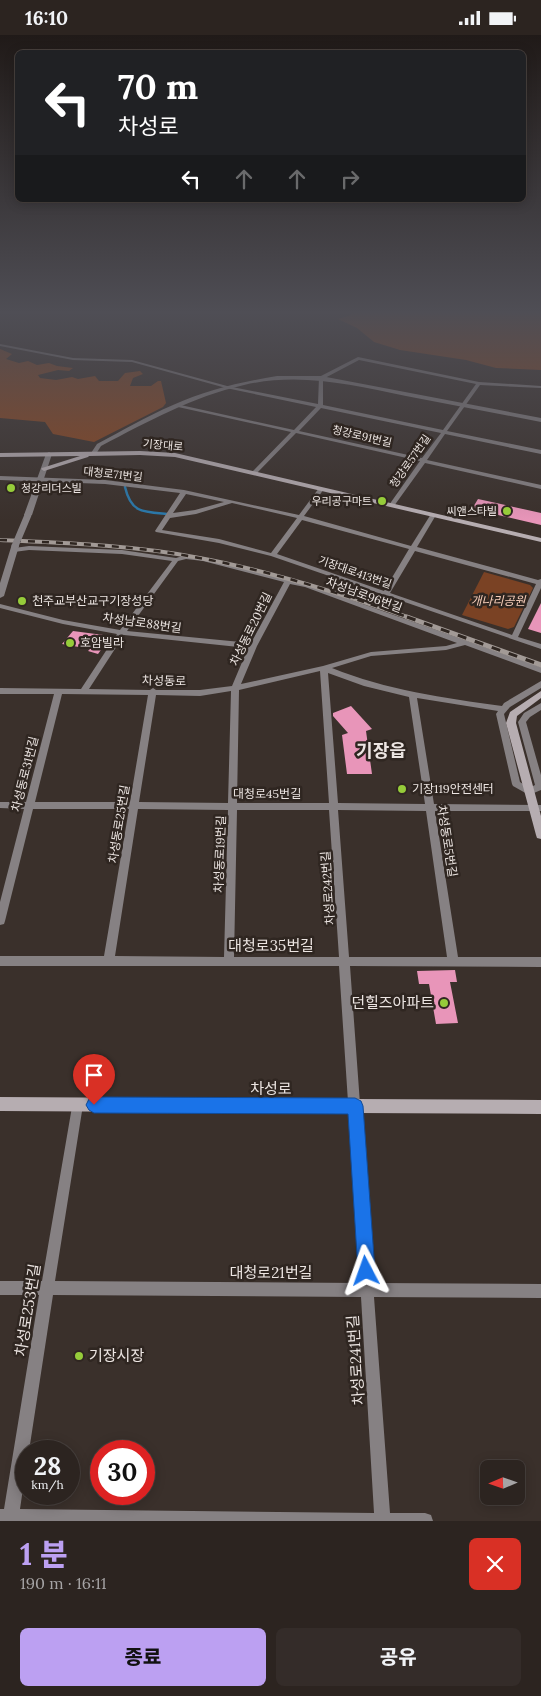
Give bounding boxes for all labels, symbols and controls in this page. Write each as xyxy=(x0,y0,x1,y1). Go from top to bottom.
text: 16:10 xyxy=(25,6,68,30)
text: 70 m xyxy=(118,64,198,109)
icon: left xyxy=(35,70,100,135)
text: 차성로 xyxy=(118,112,179,140)
icon: left xyxy=(177,165,205,193)
icon: ahead xyxy=(230,165,258,193)
icon: ahead xyxy=(283,165,311,193)
icon: right xyxy=(336,165,364,193)
street label: 청강로91번길 xyxy=(331,422,393,450)
street label: 청강로57번길 xyxy=(387,432,433,490)
street label: 기장대로 xyxy=(142,436,184,454)
street label: 대청로71번길 xyxy=(83,464,143,484)
place label: 청강리더스빌 xyxy=(21,481,82,495)
marker: 청강리더스빌 xyxy=(5,482,17,494)
place label: 우리공구마트 xyxy=(311,494,372,508)
marker: 우리공구마트 xyxy=(376,495,388,507)
place label: 씨앤스타빌 xyxy=(446,504,497,518)
marker: 씨앤스타빌 xyxy=(501,505,513,517)
street label: 기장대로413번길 xyxy=(316,553,394,591)
street label: 차성남로96번길 xyxy=(324,574,404,615)
street label: 차성동로20번길 xyxy=(226,589,275,668)
place label: 천주교부산교구기장성당 xyxy=(32,593,153,608)
park label: 개나리공원 xyxy=(470,593,527,608)
marker: 천주교부산교구기장성당 xyxy=(16,595,28,607)
street label: 차성남로88번길 xyxy=(102,610,183,635)
place label: 호암빌라 xyxy=(80,635,124,650)
marker: 호암빌라 xyxy=(64,637,76,649)
street label: 차성동로 xyxy=(142,673,186,688)
street label: 차성동로31번길 xyxy=(8,735,41,813)
district label: 기장읍 xyxy=(356,739,406,762)
place label: 기장119안전센터 xyxy=(412,781,494,796)
marker: 기장119안전센터 xyxy=(396,783,408,795)
street label: 차성동로25번길 xyxy=(105,784,132,864)
street label: 대청로45번길 xyxy=(233,786,301,801)
street label: 차성동로5번길 xyxy=(434,804,461,878)
street label: 차성동로19번길 xyxy=(211,815,228,893)
street label: 차성로242번길 xyxy=(317,850,338,926)
street label: 대청로35번길 xyxy=(228,936,314,955)
place label: 던힐즈아파트 xyxy=(351,993,434,1012)
marker: 던힐즈아파트 xyxy=(438,997,450,1009)
pin xyxy=(73,1054,115,1105)
icon: arrive xyxy=(80,1061,108,1089)
street label: 차성로 xyxy=(250,1079,292,1098)
position arrow xyxy=(339,1244,391,1296)
street label: 차성로253번길 xyxy=(11,1262,44,1358)
street label: 대청로21번길 xyxy=(230,1263,312,1282)
street label: 차성로241번길 xyxy=(343,1314,368,1406)
place label: 기장시장 xyxy=(89,1346,144,1365)
marker: 기장시장 xyxy=(73,1350,85,1362)
speed limit sign: 30 xyxy=(90,1440,155,1505)
text: 28 xyxy=(34,1450,61,1482)
north arrow xyxy=(480,1460,525,1505)
map controls xyxy=(480,1460,525,1505)
text: km/h xyxy=(31,1477,64,1492)
text: 1 분 xyxy=(20,1535,68,1573)
button: close xyxy=(469,1538,521,1590)
text: 190 m · 16:11 xyxy=(20,1573,107,1593)
button: 종료 xyxy=(20,1628,266,1686)
button: 공유 xyxy=(276,1628,521,1686)

